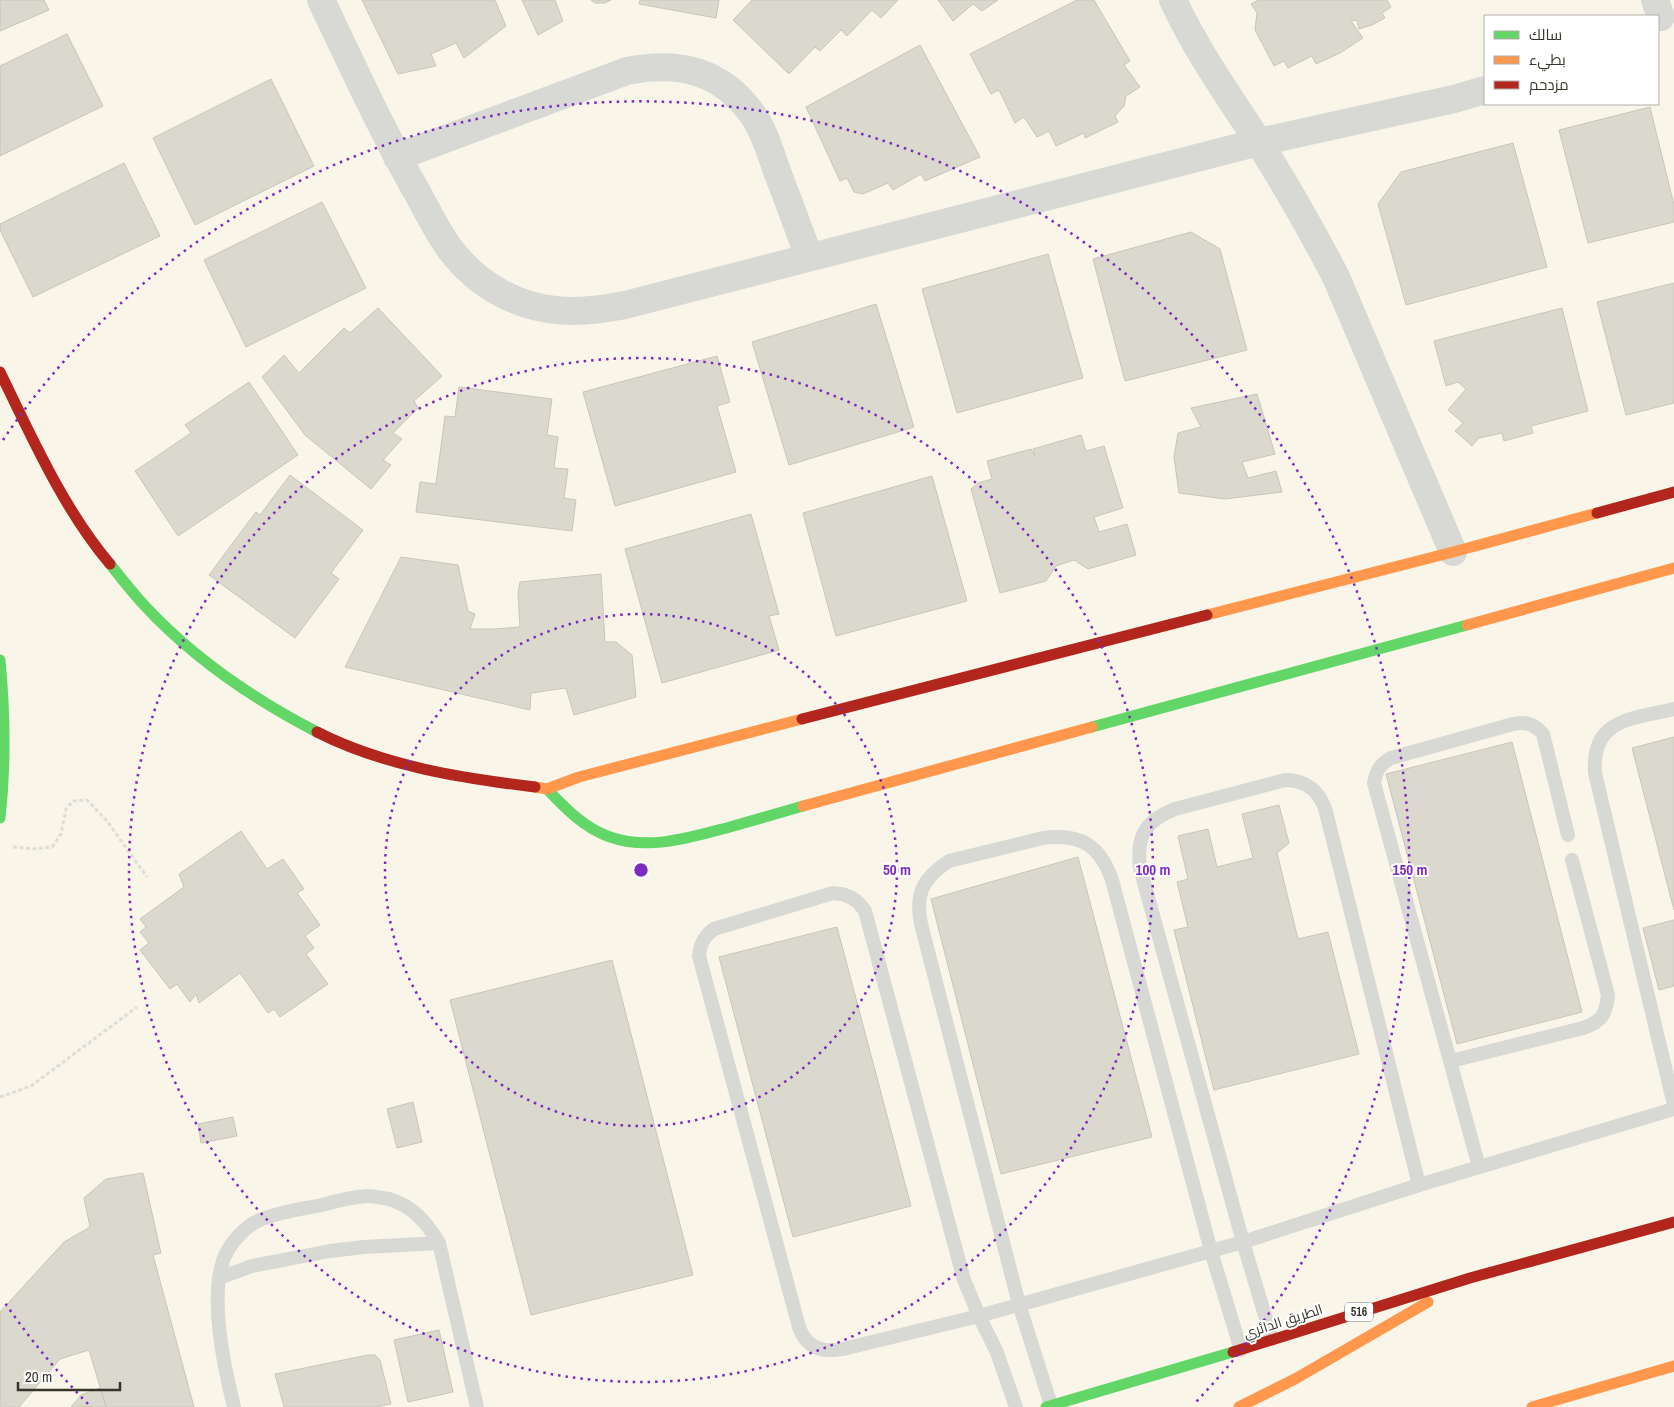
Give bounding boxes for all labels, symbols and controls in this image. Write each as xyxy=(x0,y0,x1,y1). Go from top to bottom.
legend xyxy=(1484,15,1659,105)
text: سالك xyxy=(1529,24,1562,45)
text: بطيء xyxy=(1529,49,1566,72)
text: مزدحم xyxy=(1529,74,1569,95)
text: 50 m xyxy=(883,859,911,880)
text: 100 m xyxy=(1136,859,1170,880)
text: 150 m xyxy=(1393,859,1427,880)
centre of rings xyxy=(632,861,650,879)
street label: الطريق الدائري xyxy=(1241,1300,1326,1345)
road number: 516 xyxy=(1345,1302,1373,1321)
scale bar xyxy=(18,1360,120,1392)
text: 20 m xyxy=(25,1366,52,1387)

